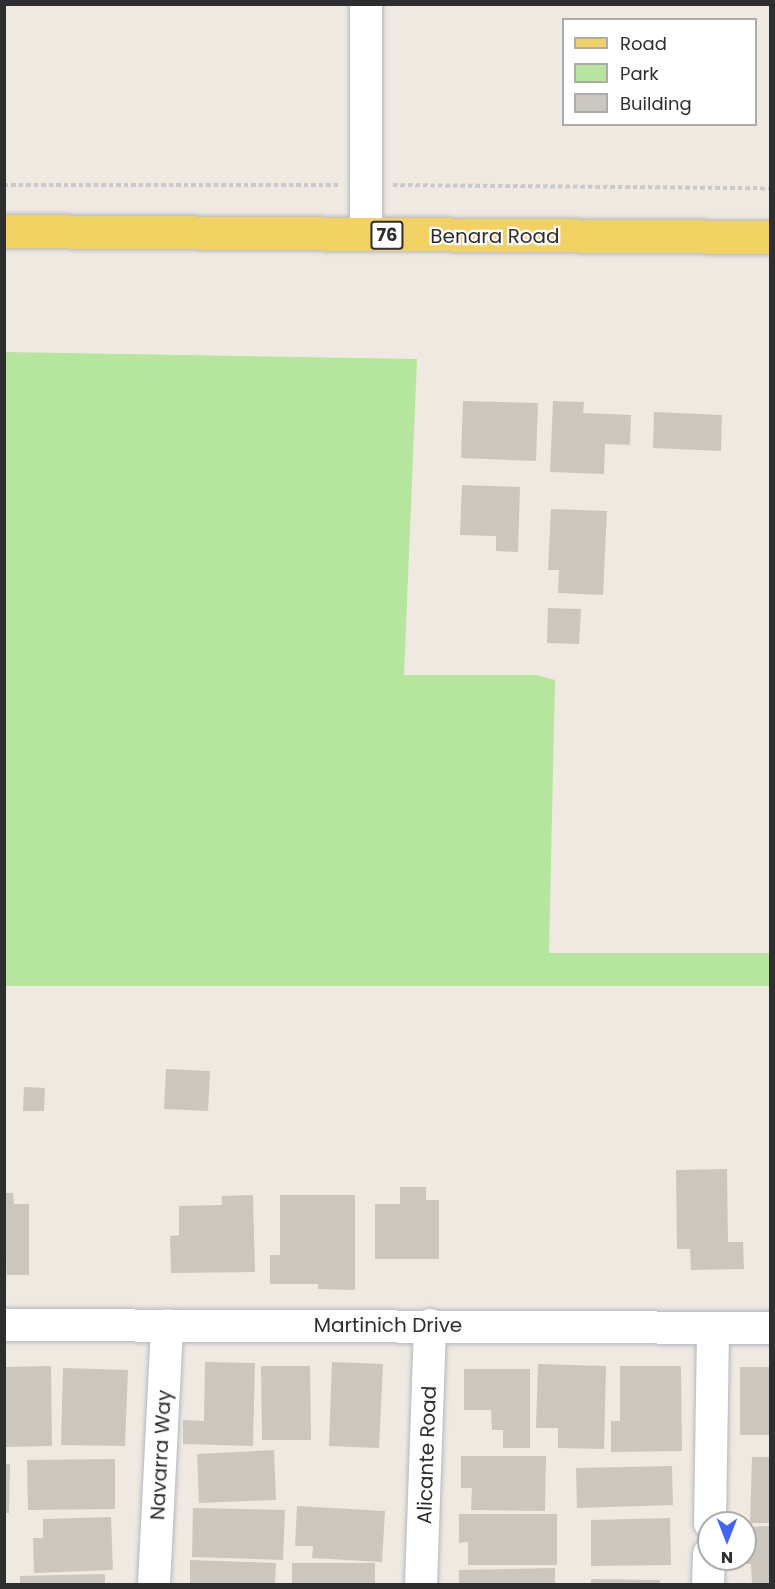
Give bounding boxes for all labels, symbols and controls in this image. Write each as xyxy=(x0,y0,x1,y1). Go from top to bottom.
legend xyxy=(562,18,757,126)
text: Road xyxy=(620,31,667,56)
text: Park xyxy=(620,61,659,86)
text: Building xyxy=(620,91,692,116)
road number: 76 xyxy=(369,220,405,250)
street label: Benara Road xyxy=(430,224,560,248)
street label: Martinich Drive xyxy=(314,1313,462,1337)
street label: Alicante Road xyxy=(413,1385,441,1525)
street label: Navarra Way xyxy=(146,1389,176,1521)
north arrow xyxy=(697,1511,757,1571)
text: N xyxy=(721,1546,733,1569)

